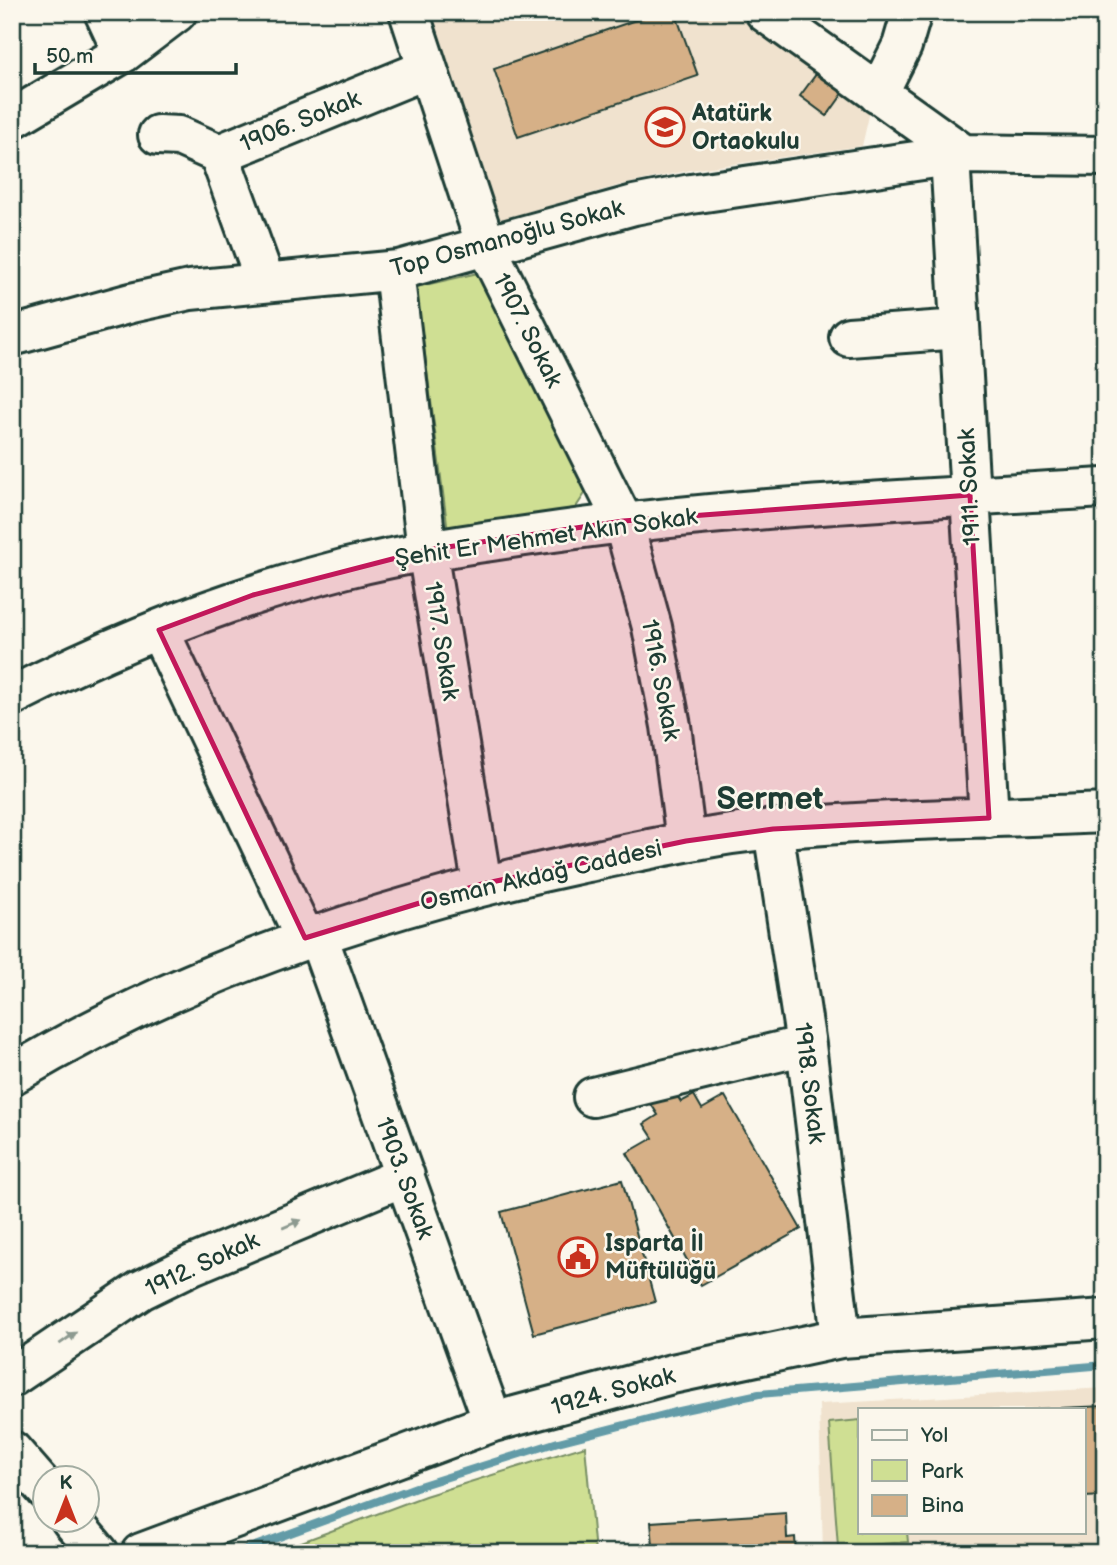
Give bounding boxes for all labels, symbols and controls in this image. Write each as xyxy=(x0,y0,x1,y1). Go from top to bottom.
scale bar xyxy=(35,32,236,76)
text: 50 m xyxy=(46,44,93,69)
street label: 1906. Sokak xyxy=(236,84,365,159)
place label: Atatürk Ortaokulu xyxy=(691,99,800,156)
school or university icon: Atatürk Ortaokulu xyxy=(644,106,686,148)
street label: Top Osmanoğlu Sokak xyxy=(387,193,627,284)
street label: 1907. Sokak xyxy=(486,268,569,393)
street label: 1911. Sokak xyxy=(952,427,987,546)
street label: Şehit Er Mehmet Akın Sokak xyxy=(393,502,699,573)
street label: 1917. Sokak xyxy=(418,580,465,703)
street label: 1916. Sokak xyxy=(635,617,686,743)
district label: Sermet xyxy=(717,780,824,819)
street label: Osman Akdağ Caddesi xyxy=(417,834,665,917)
street label: 1918. Sokak xyxy=(788,1021,831,1146)
street label: 1903. Sokak xyxy=(369,1113,440,1243)
one-way arrow xyxy=(282,1218,303,1229)
street label: 1912. Sokak xyxy=(141,1225,264,1303)
place label: Isparta İl Müftülüğü xyxy=(605,1227,716,1286)
public building icon: Isparta İl Müftülüğü xyxy=(557,1236,599,1278)
one-way arrow xyxy=(59,1331,77,1345)
street label: 1924. Sokak xyxy=(548,1361,679,1422)
legend xyxy=(858,1408,1086,1534)
text: Yol xyxy=(920,1423,948,1448)
text: Park xyxy=(921,1459,964,1484)
north arrow xyxy=(32,1464,102,1534)
text: K xyxy=(60,1472,73,1495)
text: Bina xyxy=(921,1493,964,1518)

